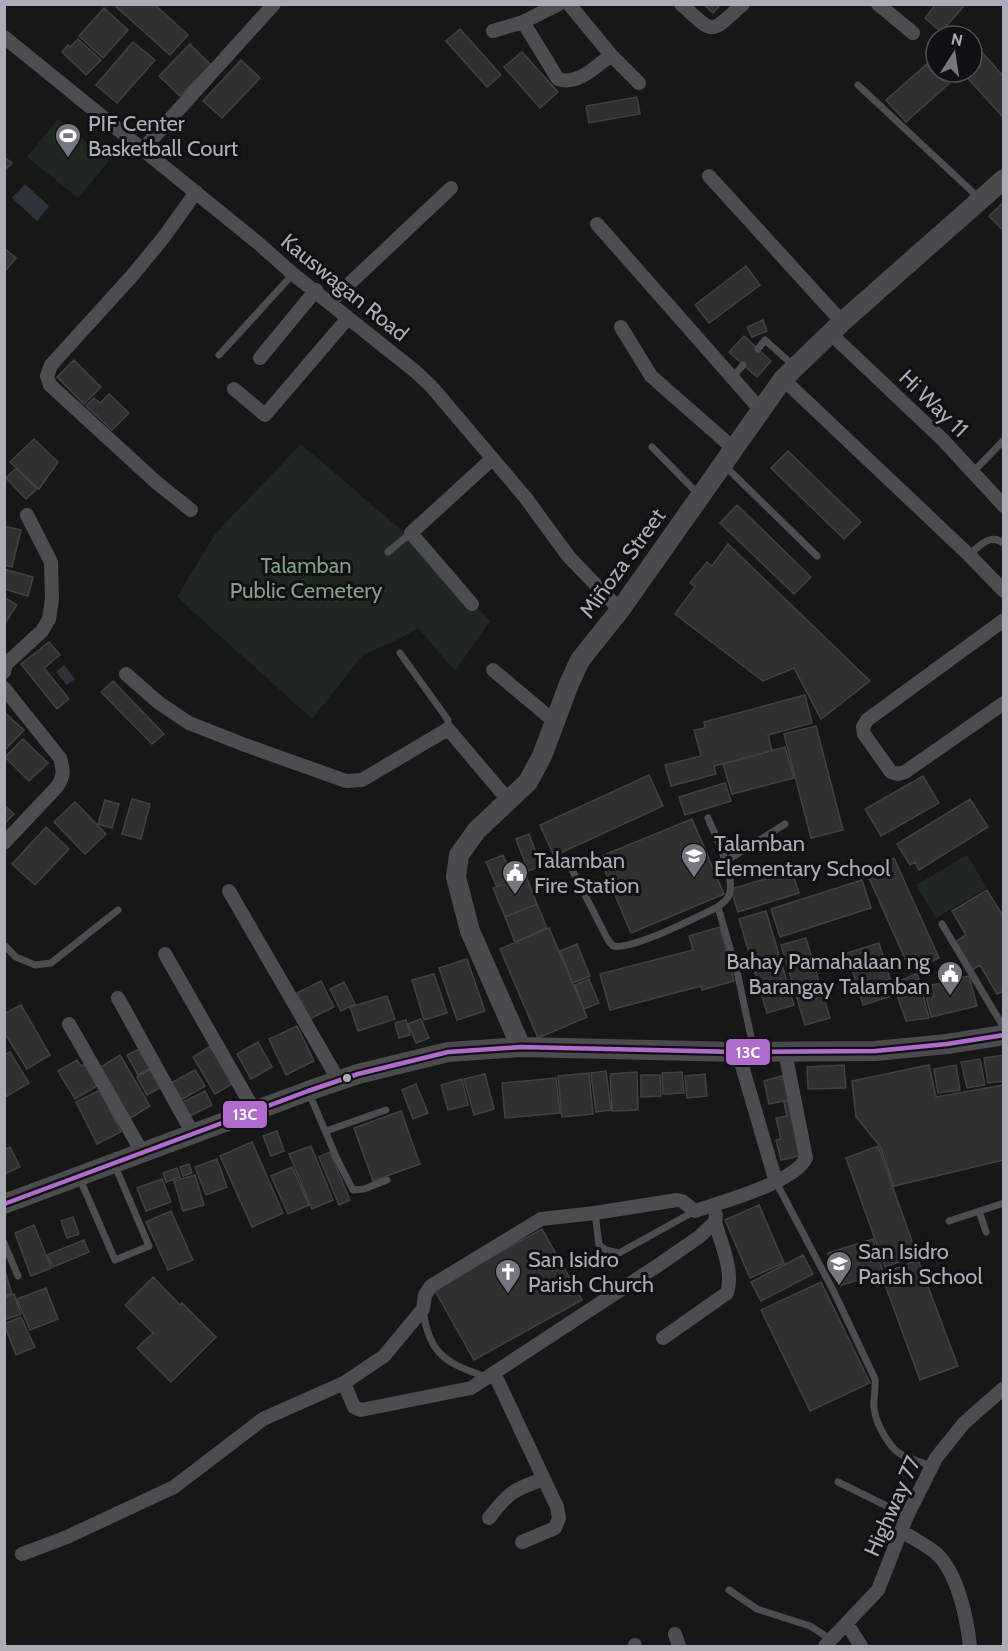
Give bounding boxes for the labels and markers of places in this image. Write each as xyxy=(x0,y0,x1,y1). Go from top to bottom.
place label: PIF Center Basketball Court xyxy=(88,110,239,162)
sports icon: PIF Center Basketball Court xyxy=(53,121,83,159)
place label: Talamban Elementary School xyxy=(714,830,891,882)
school or university icon: Talamban Elementary School xyxy=(679,841,709,879)
place label: Talamban Fire Station xyxy=(534,847,640,899)
public building icon: Talamban Fire Station xyxy=(500,858,530,896)
place label: Bahay Pamahalaan ng Barangay Talamban xyxy=(726,948,931,1000)
public building icon: Bahay Pamahalaan ng Barangay Talamban xyxy=(935,959,965,997)
unlabelled marker xyxy=(341,1072,353,1084)
place label: San Isidro Parish School xyxy=(858,1238,983,1290)
place label: San Isidro Parish Church xyxy=(528,1246,654,1298)
school or university icon: San Isidro Parish School xyxy=(824,1249,854,1287)
church icon: San Isidro Parish Church xyxy=(493,1257,523,1295)

